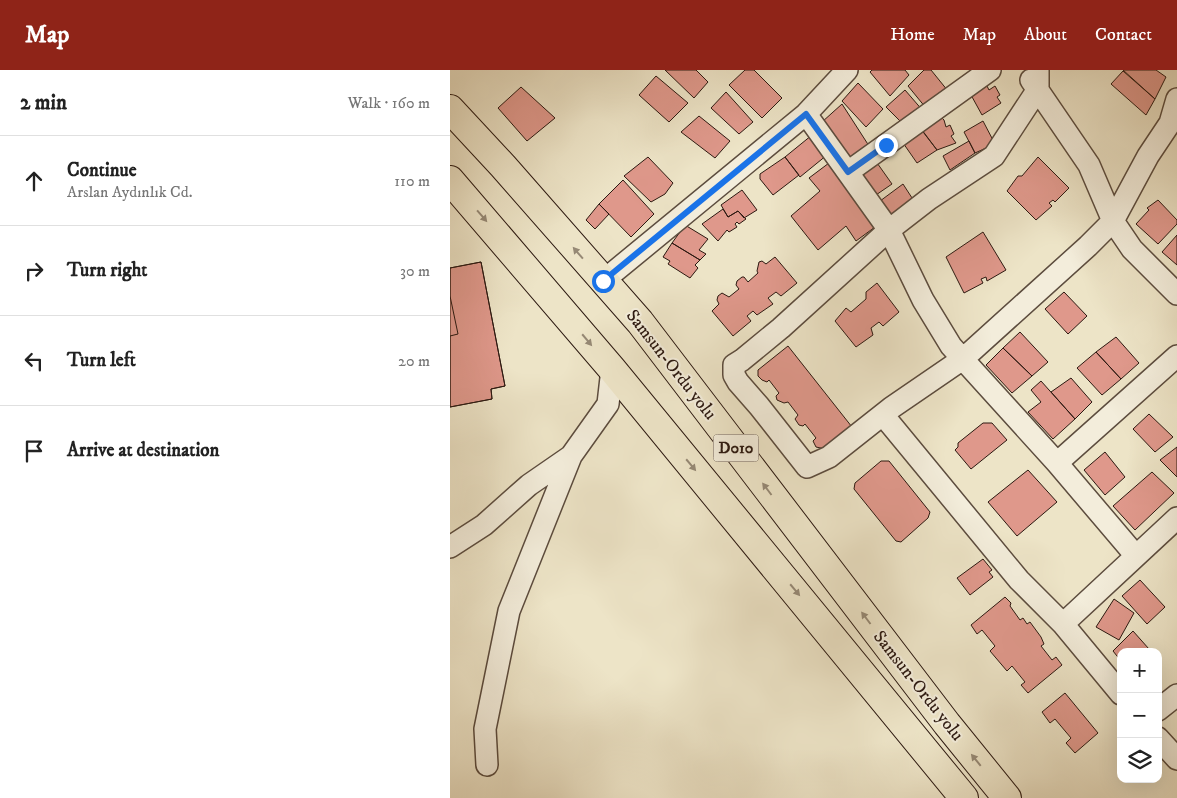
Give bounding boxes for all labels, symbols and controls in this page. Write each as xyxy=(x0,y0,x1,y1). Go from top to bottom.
text: Map xyxy=(25,20,69,50)
text: Home xyxy=(890,24,935,46)
text: Map xyxy=(963,24,996,46)
text: About xyxy=(1024,24,1067,46)
text: Contact xyxy=(1095,24,1152,46)
text: 2 min xyxy=(20,90,67,116)
text: Walk · 160 m xyxy=(348,93,430,113)
route end xyxy=(875,134,898,157)
text: Continue xyxy=(67,159,137,182)
icon: ahead xyxy=(20,167,48,195)
text: 110 m xyxy=(394,171,430,191)
text: Arslan Aydınlık Cd. xyxy=(67,182,193,202)
one-way arrow xyxy=(476,210,488,222)
one-way arrow xyxy=(573,247,584,260)
icon: right xyxy=(20,257,48,285)
text: Turn right xyxy=(67,259,147,282)
text: 30 m xyxy=(400,261,430,281)
route start xyxy=(592,270,615,293)
street label: Samsun-Ordu yolu xyxy=(621,305,721,425)
one-way arrow xyxy=(582,333,593,346)
icon: left xyxy=(20,347,48,375)
text: Turn left xyxy=(67,349,136,372)
text: 20 m xyxy=(398,351,430,371)
road number: D010 xyxy=(714,434,758,462)
icon: arrive xyxy=(20,437,48,465)
text: Arrive at destination xyxy=(67,439,219,462)
one-way arrow xyxy=(686,458,697,471)
one-way arrow xyxy=(762,482,772,496)
one-way arrow xyxy=(789,584,800,597)
one-way arrow xyxy=(860,612,871,625)
street label: Samsun-Ordu yolu xyxy=(868,626,968,746)
map controls xyxy=(1117,648,1162,783)
button: + xyxy=(1117,648,1162,693)
button: − xyxy=(1117,693,1162,738)
button: layers xyxy=(1117,738,1162,783)
one-way arrow xyxy=(971,754,982,767)

